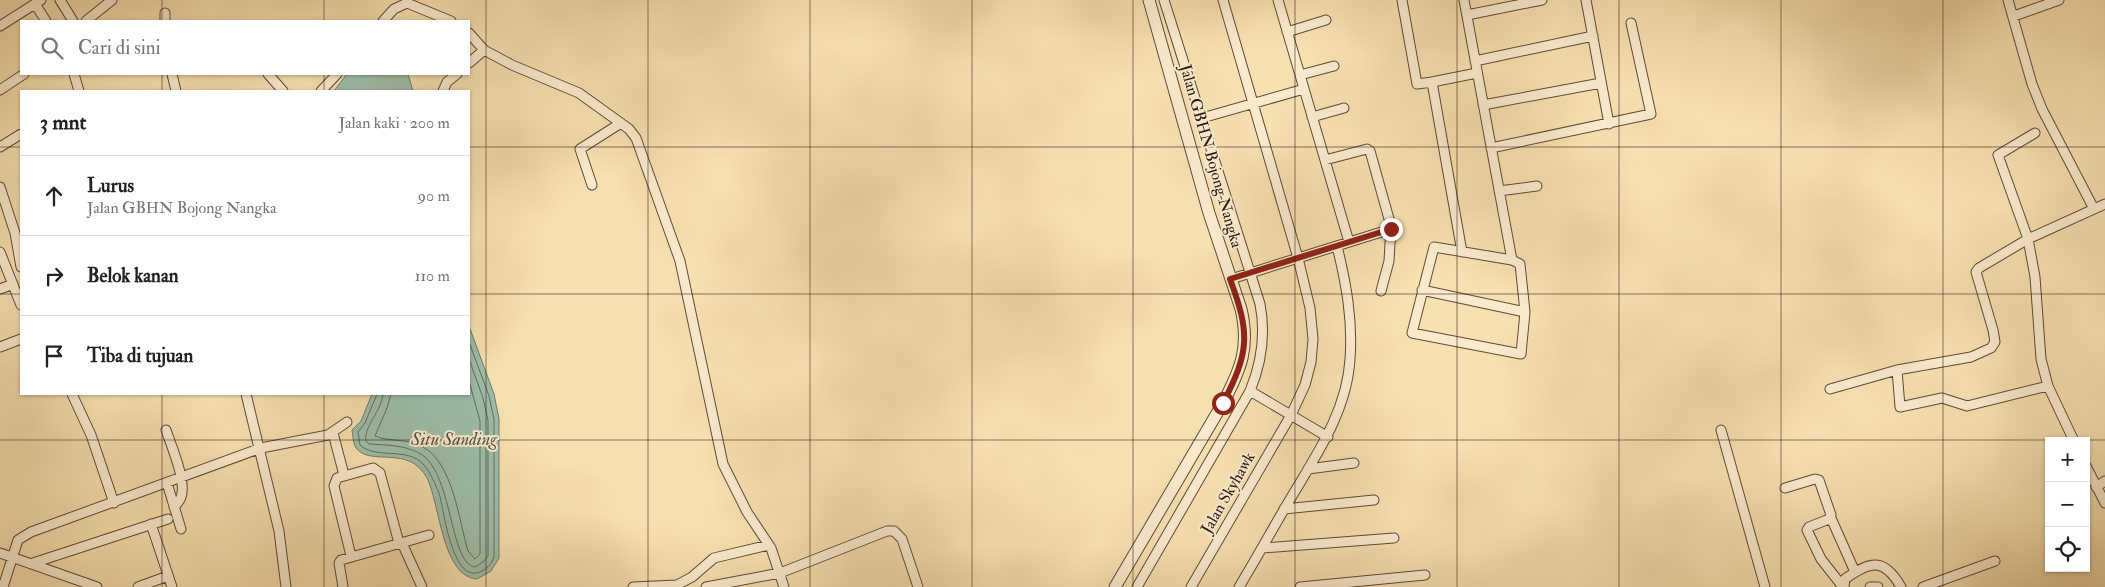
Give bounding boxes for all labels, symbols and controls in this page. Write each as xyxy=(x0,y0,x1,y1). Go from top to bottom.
search box xyxy=(20,20,470,75)
icon: search xyxy=(38,34,66,62)
text: Cari di sini xyxy=(78,36,161,60)
street label: Jalan GBHN Bojong Nangka xyxy=(1174,61,1247,251)
text: 3 mnt xyxy=(40,109,86,136)
text: Jalan kaki · 200 m xyxy=(339,113,450,133)
text: Lurus xyxy=(87,174,134,198)
icon: ahead xyxy=(40,182,68,210)
text: 90 m xyxy=(418,186,450,206)
text: Jalan GBHN Bojong Nangka xyxy=(87,198,277,218)
route end xyxy=(1380,218,1403,241)
icon: right xyxy=(40,262,68,290)
text: Belok kanan xyxy=(87,264,178,288)
text: 110 m xyxy=(415,266,450,286)
icon: arrive xyxy=(40,342,68,370)
text: Tiba di tujuan xyxy=(87,344,193,368)
route start xyxy=(1212,392,1235,415)
water label: Situ Sanding xyxy=(410,428,498,451)
map controls xyxy=(2045,437,2090,572)
button: + xyxy=(2045,437,2090,482)
street label: Jalan Skyhawk xyxy=(1196,448,1260,539)
button: − xyxy=(2045,482,2090,527)
button: locate xyxy=(2045,527,2090,572)

